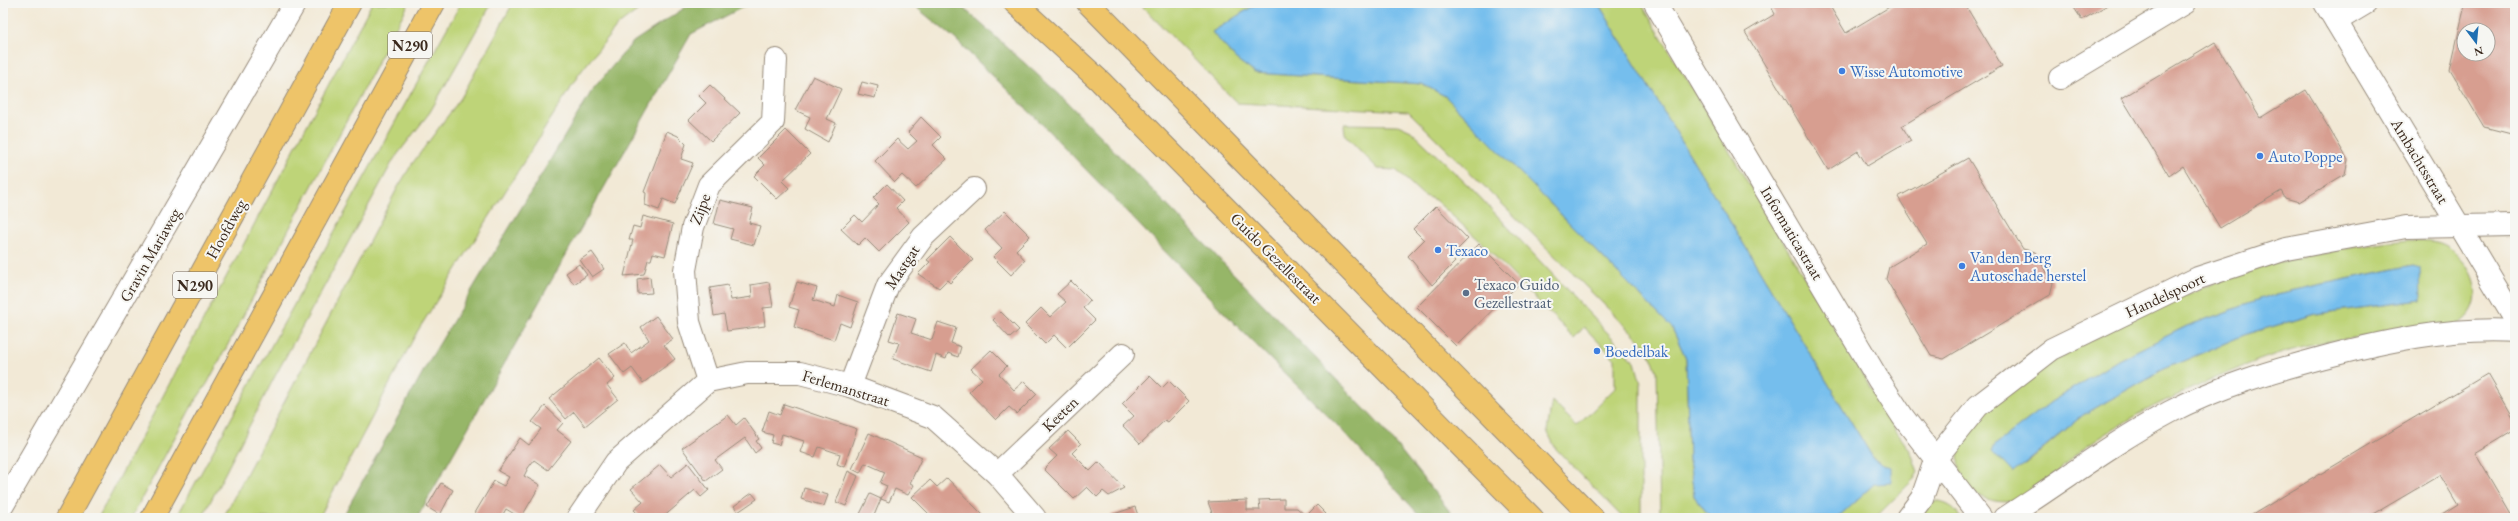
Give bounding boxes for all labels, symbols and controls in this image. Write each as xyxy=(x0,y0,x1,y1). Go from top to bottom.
north arrow xyxy=(2456,22,2496,62)
road number: N290 xyxy=(388,32,432,58)
text: N xyxy=(2472,44,2485,60)
place label: Wisse Automotive xyxy=(1850,61,1963,82)
marker: Wisse Automotive xyxy=(1837,66,1847,76)
street label: Ambachtsstraat xyxy=(2386,114,2454,208)
place label: Auto Poppe xyxy=(2267,146,2342,167)
marker: Auto Poppe xyxy=(2255,151,2265,161)
street label: Informaticastraat xyxy=(1756,182,1828,284)
street label: Zijpe xyxy=(685,190,715,228)
street label: Hoofdweg xyxy=(201,194,252,263)
street label: Gravin Mariaweg xyxy=(115,203,186,306)
street label: Guido Gezellestraat xyxy=(1226,208,1326,308)
place label: Texaco xyxy=(1446,240,1488,261)
street label: Mastgat xyxy=(880,241,924,293)
marker: Texaco xyxy=(1433,245,1443,255)
place label: Van den Berg Autoschade herstel xyxy=(1969,247,2087,286)
marker: Van den Berg Autoschade herstel xyxy=(1957,261,1967,271)
street label: Handelspoort xyxy=(2122,267,2208,323)
road number: N290 xyxy=(173,272,217,298)
place label: Texaco Guido Gezellestraat xyxy=(1474,274,1559,313)
marker: Texaco Guido Gezellestraat xyxy=(1461,288,1471,298)
place label: Boedelbak xyxy=(1605,341,1669,362)
marker: Boedelbak xyxy=(1592,346,1602,356)
street label: Ferlemanstraat xyxy=(800,365,892,411)
street label: Keeten xyxy=(1037,391,1083,436)

